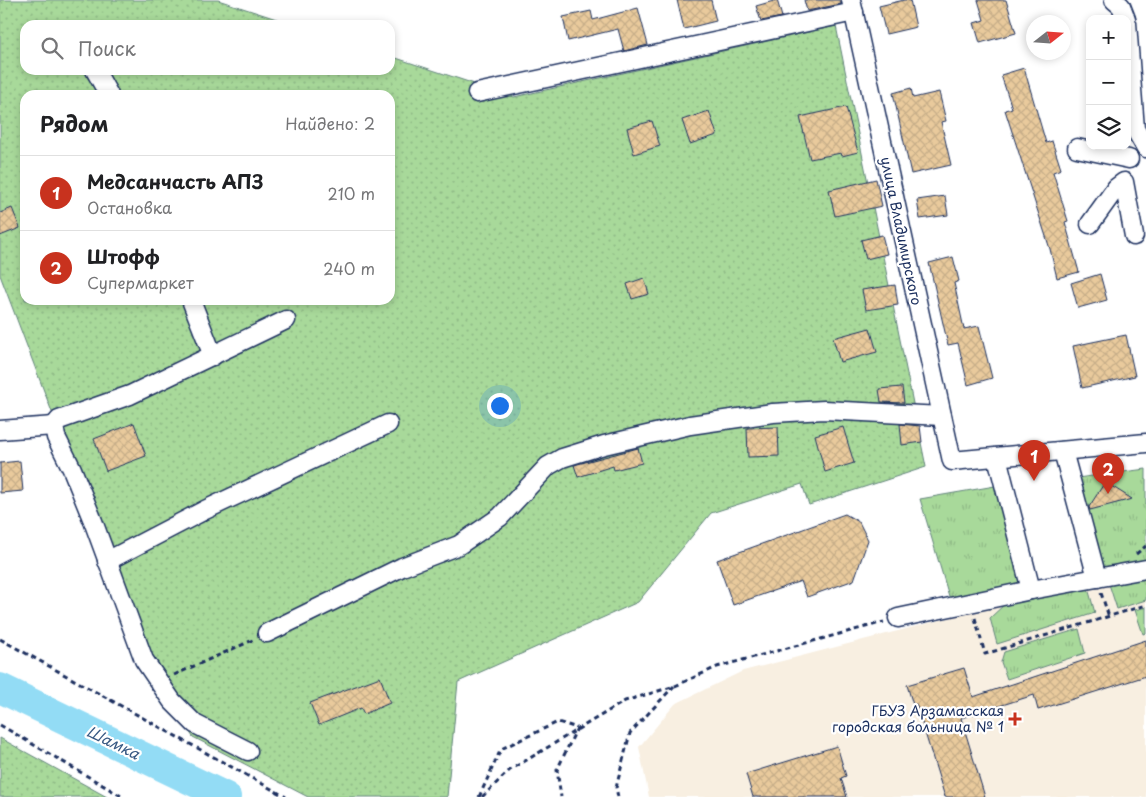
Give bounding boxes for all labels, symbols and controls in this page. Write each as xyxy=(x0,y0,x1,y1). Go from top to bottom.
north arrow xyxy=(1026,15,1071,60)
map controls xyxy=(1086,15,1131,150)
button: + xyxy=(1086,15,1131,60)
search box xyxy=(20,20,395,75)
icon: search xyxy=(38,34,66,62)
text: Поиск xyxy=(78,34,136,62)
button: − xyxy=(1086,60,1131,105)
button: layers xyxy=(1086,105,1131,150)
text: Рядом xyxy=(40,107,108,139)
text: Найдено: 2 xyxy=(285,111,375,135)
street label: улица Владимирского xyxy=(875,155,928,307)
text: Медсанчасть АПЗ xyxy=(87,167,264,195)
text: 1 xyxy=(52,181,60,205)
text: 210 m xyxy=(327,181,375,205)
text: Остановка xyxy=(87,195,172,219)
text: Штофф xyxy=(87,242,160,270)
text: 2 xyxy=(50,256,62,280)
text: 240 m xyxy=(323,256,375,280)
text: Супермаркет xyxy=(87,270,194,294)
your location xyxy=(487,393,513,419)
pin: 1 xyxy=(1018,440,1050,481)
pin: 2 xyxy=(1092,453,1124,494)
place label: ГБУЗ Арзамасская городская больница № 1 xyxy=(832,700,1004,737)
marker: ГБУЗ Арзамасская городская больница № 1 xyxy=(1008,712,1022,726)
water label: Шамка xyxy=(83,719,144,765)

